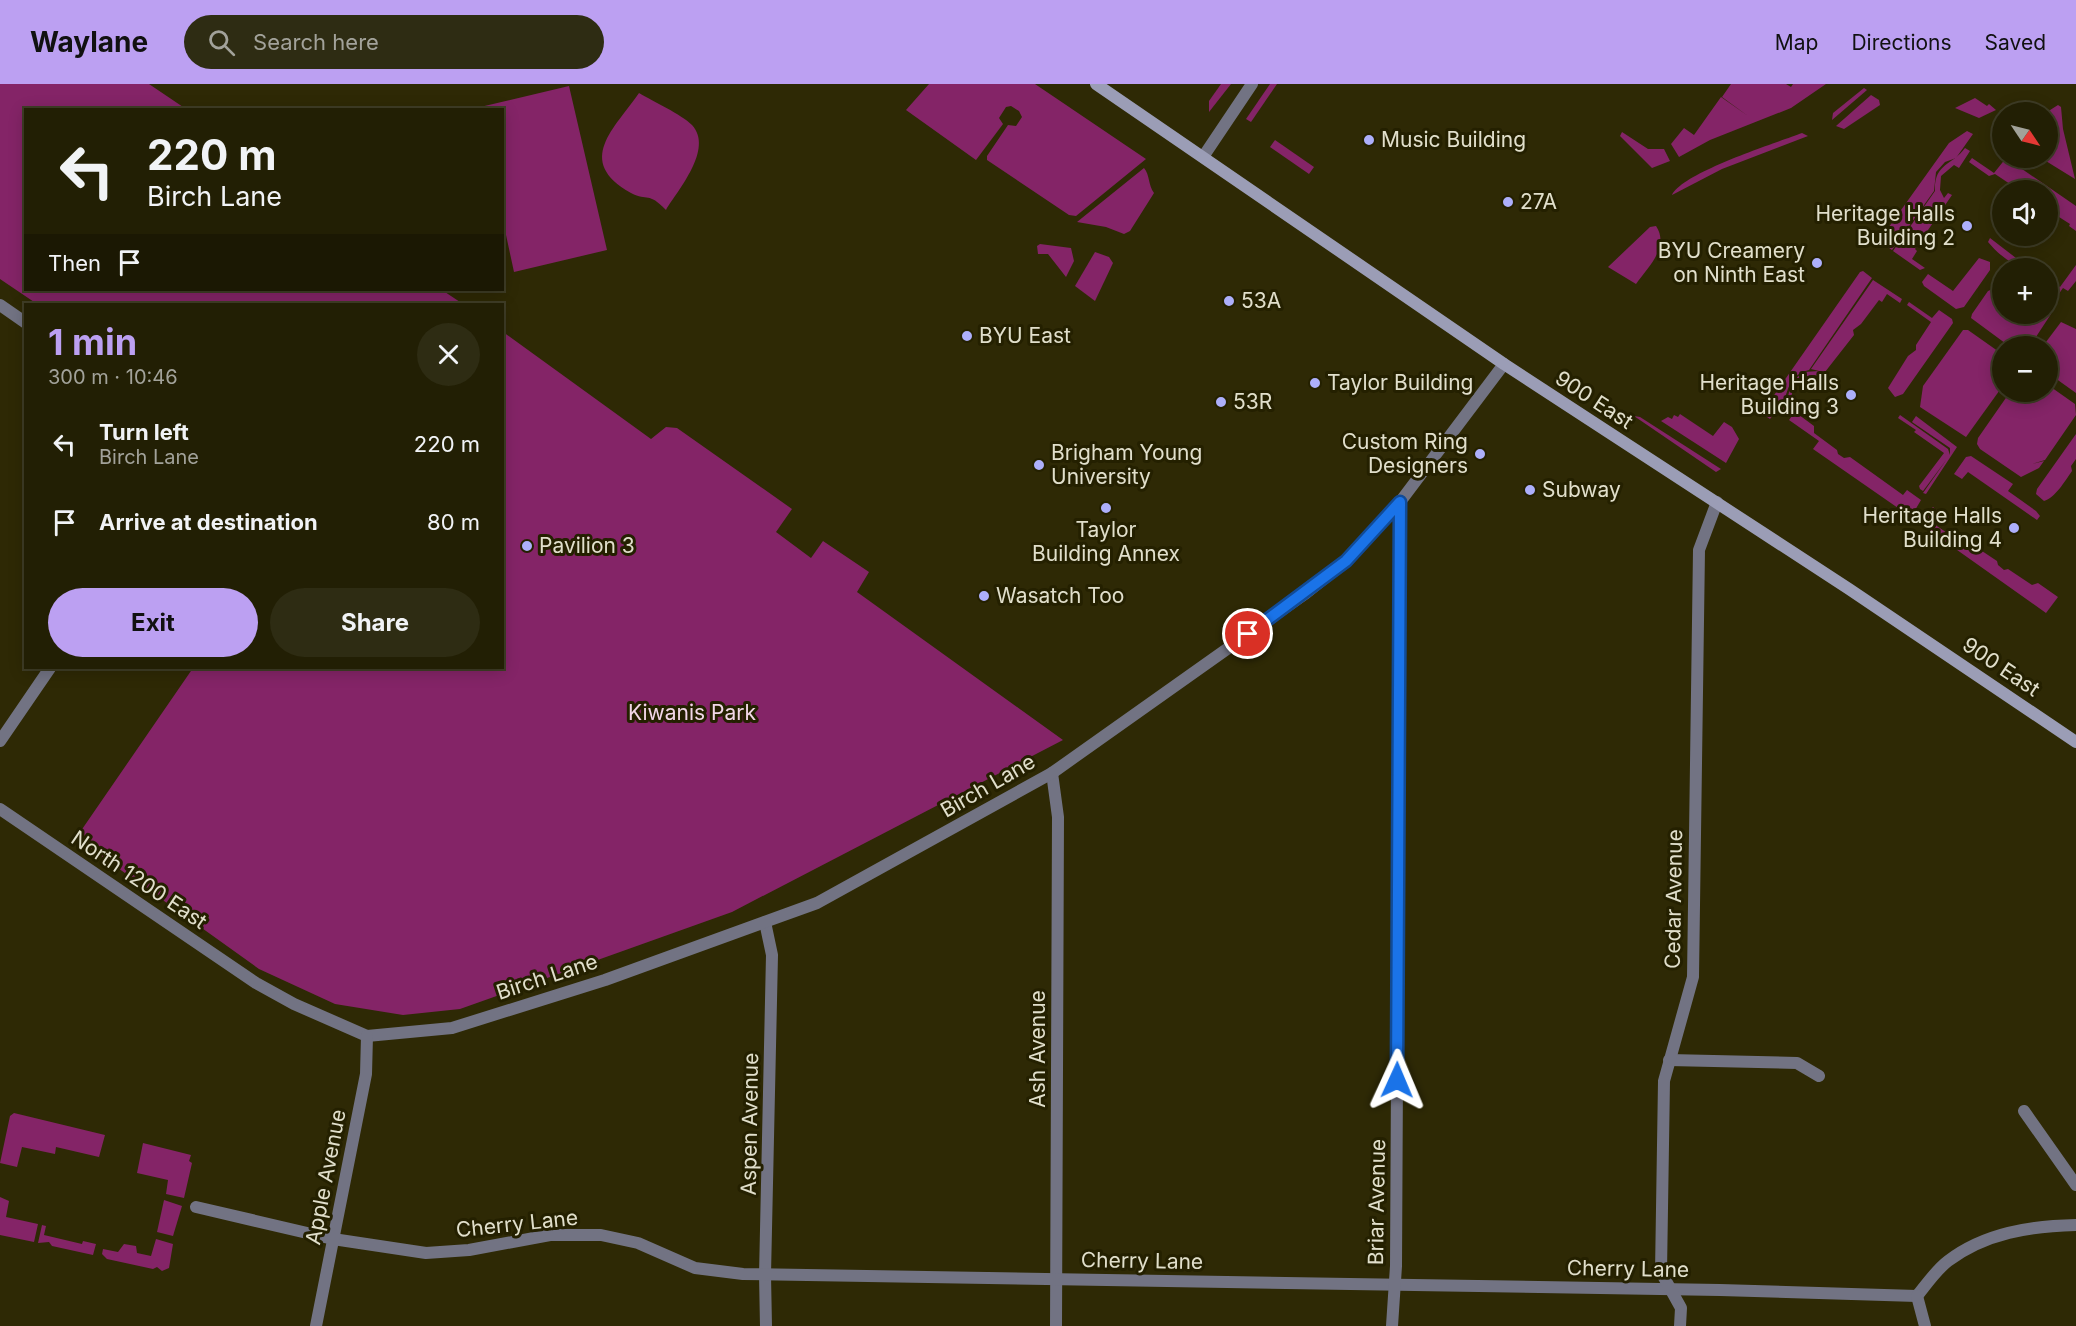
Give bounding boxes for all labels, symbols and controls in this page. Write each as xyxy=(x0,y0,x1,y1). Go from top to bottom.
search box xyxy=(184,15,604,69)
text: Waylane xyxy=(30,25,148,59)
icon: search xyxy=(205,26,238,59)
text: Search here xyxy=(253,29,379,55)
text: Map xyxy=(1775,30,1818,55)
text: Directions xyxy=(1851,30,1952,55)
text: Saved xyxy=(1985,30,2046,55)
north arrow xyxy=(1992,102,2058,168)
map controls xyxy=(1992,102,2058,402)
place label: Music Building xyxy=(1381,127,1526,152)
text: 220 m xyxy=(147,129,277,180)
icon: left xyxy=(48,132,126,210)
marker: Music Building xyxy=(1362,133,1376,147)
text: Birch Lane xyxy=(147,180,282,213)
button: sound xyxy=(1992,180,2058,246)
place label: 27A xyxy=(1520,189,1557,214)
marker: 27A xyxy=(1501,195,1515,209)
place label: Heritage Halls Building 2 xyxy=(1815,201,1955,250)
marker: Heritage Halls Building 2 xyxy=(1960,219,1974,233)
place label: BYU Creamery on Ninth East xyxy=(1658,238,1805,287)
icon: arrive xyxy=(113,246,146,279)
text: Then xyxy=(48,250,101,276)
marker: BYU Creamery on Ninth East xyxy=(1810,256,1824,270)
button: + xyxy=(1992,258,2058,324)
place label: 53A xyxy=(1241,288,1281,313)
marker: 53A xyxy=(1222,294,1236,308)
text: 1 min xyxy=(48,320,137,364)
button: close xyxy=(417,323,480,386)
place label: BYU East xyxy=(979,323,1071,348)
marker: BYU East xyxy=(960,329,974,343)
button: − xyxy=(1992,336,2058,402)
text: 300 m · 10:46 xyxy=(48,365,178,389)
street label: 900 East xyxy=(1551,365,1638,434)
place label: Taylor Building xyxy=(1327,370,1473,395)
place label: Heritage Halls Building 3 xyxy=(1699,370,1839,419)
marker: Taylor Building xyxy=(1308,376,1322,390)
marker: Heritage Halls Building 3 xyxy=(1844,388,1858,402)
place label: 53R xyxy=(1233,389,1272,414)
marker: 53R xyxy=(1214,395,1228,409)
text: Turn left xyxy=(99,419,189,445)
icon: left xyxy=(48,428,81,461)
place label: Custom Ring Designers xyxy=(1342,429,1468,478)
text: 220 m xyxy=(414,431,480,457)
place label: Brigham Young University xyxy=(1051,440,1202,489)
text: Birch Lane xyxy=(99,445,199,469)
marker: Custom Ring Designers xyxy=(1473,447,1487,461)
marker: Brigham Young University xyxy=(1032,458,1046,472)
place label: Subway xyxy=(1542,477,1621,502)
marker: Subway xyxy=(1523,483,1537,497)
marker: Taylor Building Annex xyxy=(1099,501,1113,515)
place label: Heritage Halls Building 4 xyxy=(1862,503,2002,552)
icon: arrive xyxy=(48,506,81,539)
text: Arrive at destination xyxy=(99,509,318,535)
text: 80 m xyxy=(427,509,480,535)
place label: Taylor Building Annex xyxy=(1032,517,1180,566)
marker: Heritage Halls Building 4 xyxy=(2007,521,2021,535)
place label: Pavilion 3 xyxy=(539,533,635,558)
marker: Pavilion 3 xyxy=(520,539,534,553)
place label: Wasatch Too xyxy=(996,583,1124,608)
button: Exit xyxy=(48,588,258,657)
button: Share xyxy=(270,588,480,657)
marker: Wasatch Too xyxy=(977,589,991,603)
pin xyxy=(1222,608,1273,659)
icon: arrive xyxy=(1231,617,1264,650)
street label: 900 East xyxy=(1958,632,2045,702)
park label: Kiwanis Park xyxy=(628,700,756,725)
street label: Birch Lane xyxy=(936,748,1039,823)
street label: North 1200 East xyxy=(67,825,212,934)
street label: Cedar Avenue xyxy=(1660,829,1687,969)
street label: Birch Lane xyxy=(493,948,601,1005)
street label: Ash Avenue xyxy=(1025,990,1050,1108)
position arrow xyxy=(1365,1048,1429,1112)
street label: Aspen Avenue xyxy=(736,1052,763,1196)
street label: Apple Avenue xyxy=(300,1107,351,1247)
street label: Briar Avenue xyxy=(1363,1139,1390,1265)
street label: Cherry Lane xyxy=(455,1205,579,1242)
street label: Cherry Lane xyxy=(1081,1247,1203,1274)
street label: Cherry Lane xyxy=(1567,1255,1689,1282)

